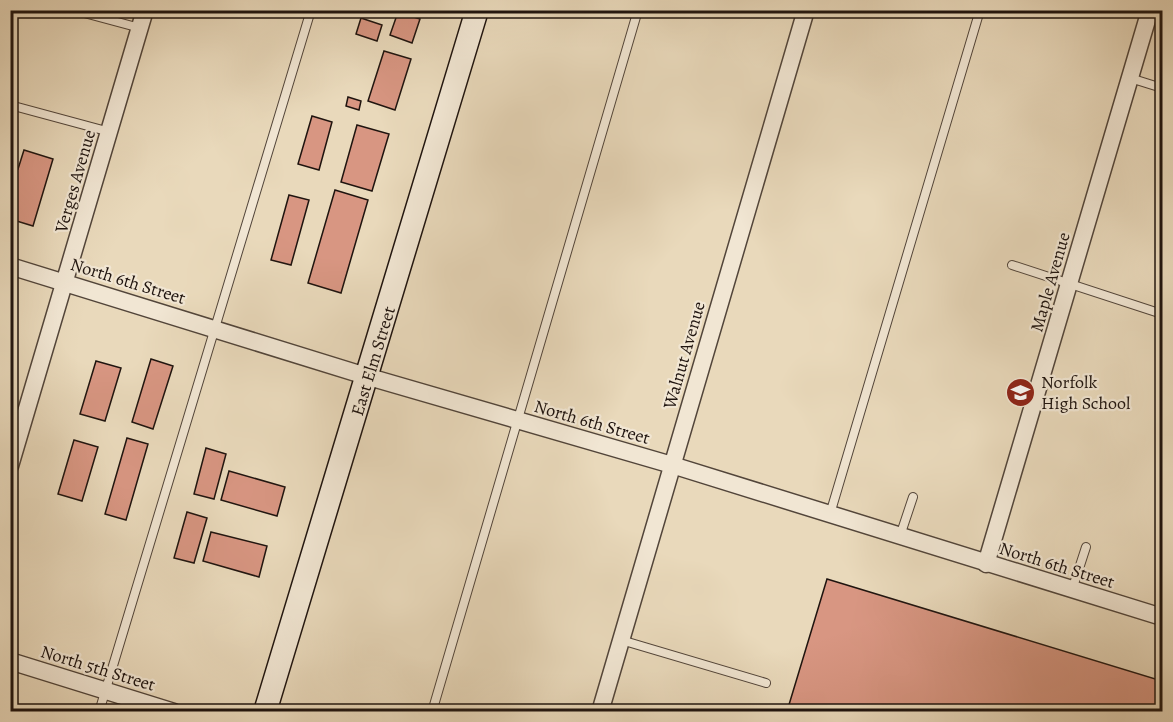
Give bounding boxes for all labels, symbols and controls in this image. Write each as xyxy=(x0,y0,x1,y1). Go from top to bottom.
street label: Verges Avenue xyxy=(49,127,101,236)
street label: Maple Avenue xyxy=(1024,229,1076,335)
street label: North 6th Street xyxy=(67,252,189,310)
street label: Walnut Avenue xyxy=(657,298,711,413)
street label: East Elm Street xyxy=(345,303,401,419)
place label: Norfolk High School xyxy=(1041,370,1131,415)
school or university icon: Norfolk High School xyxy=(1004,376,1036,408)
street label: North 6th Street xyxy=(531,394,653,450)
street label: North 6th Street xyxy=(996,536,1118,594)
street label: North 5th Street xyxy=(38,639,158,697)

